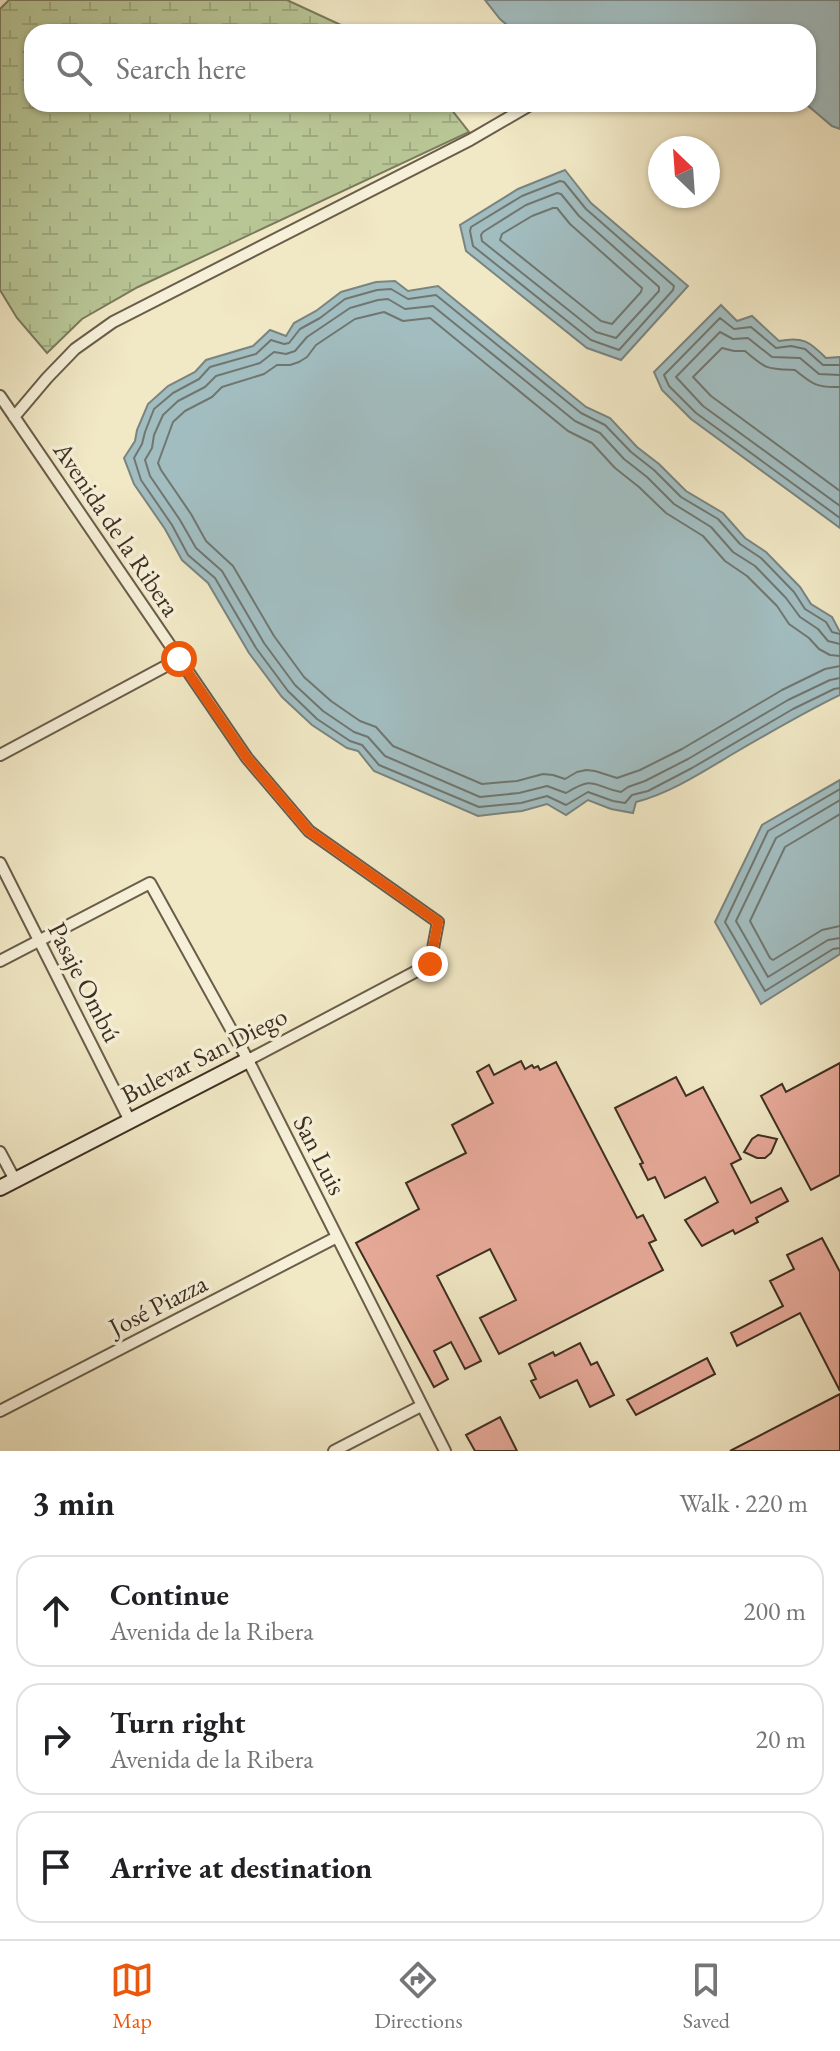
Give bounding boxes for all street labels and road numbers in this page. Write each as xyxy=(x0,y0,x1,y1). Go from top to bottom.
street label: Avenida de la Ribera xyxy=(45,434,188,623)
street label: Pasaje Ombú xyxy=(40,916,130,1048)
street label: Bulevar San Diego xyxy=(115,998,293,1112)
street label: San Luis xyxy=(286,1109,354,1201)
street label: José Piazza xyxy=(101,1266,213,1345)

